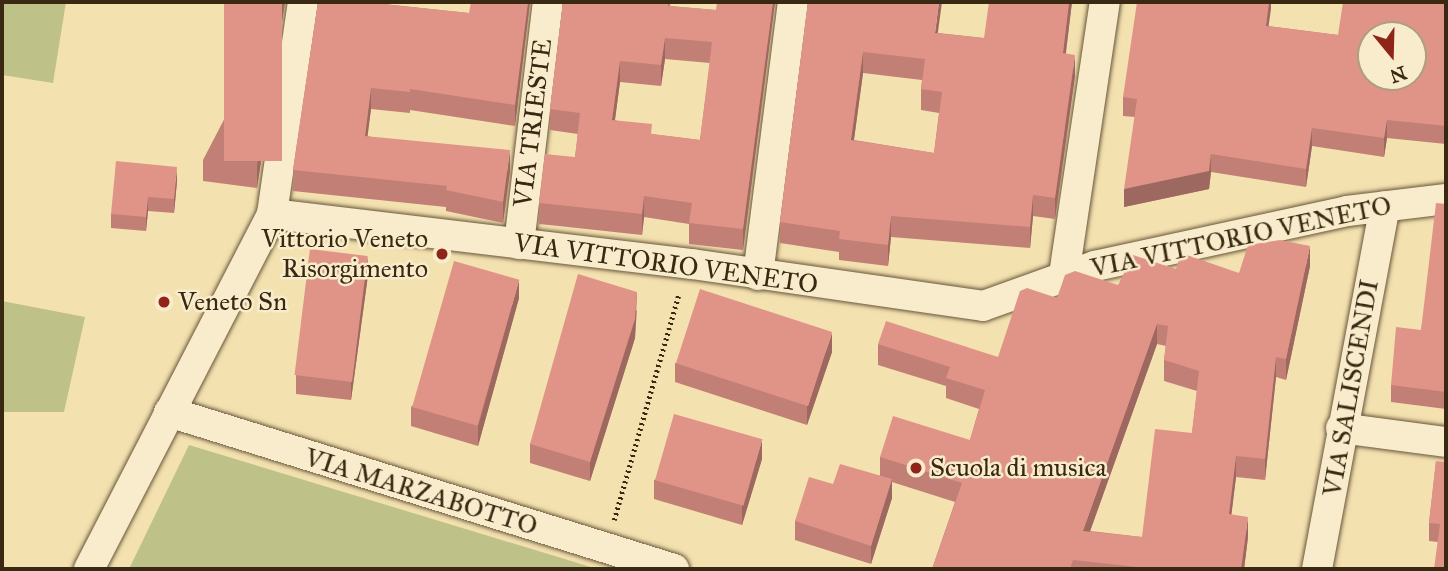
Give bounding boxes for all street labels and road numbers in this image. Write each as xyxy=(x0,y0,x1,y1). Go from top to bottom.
street label: VIA TRIESTE xyxy=(507,37,559,209)
street label: VIA VITTORIO VENETO xyxy=(1088,190,1394,284)
street label: VIA VITTORIO VENETO xyxy=(512,227,820,301)
street label: VIA SALISCENDI xyxy=(1317,277,1385,499)
street label: VIA MARZABOTTO xyxy=(301,442,541,542)

